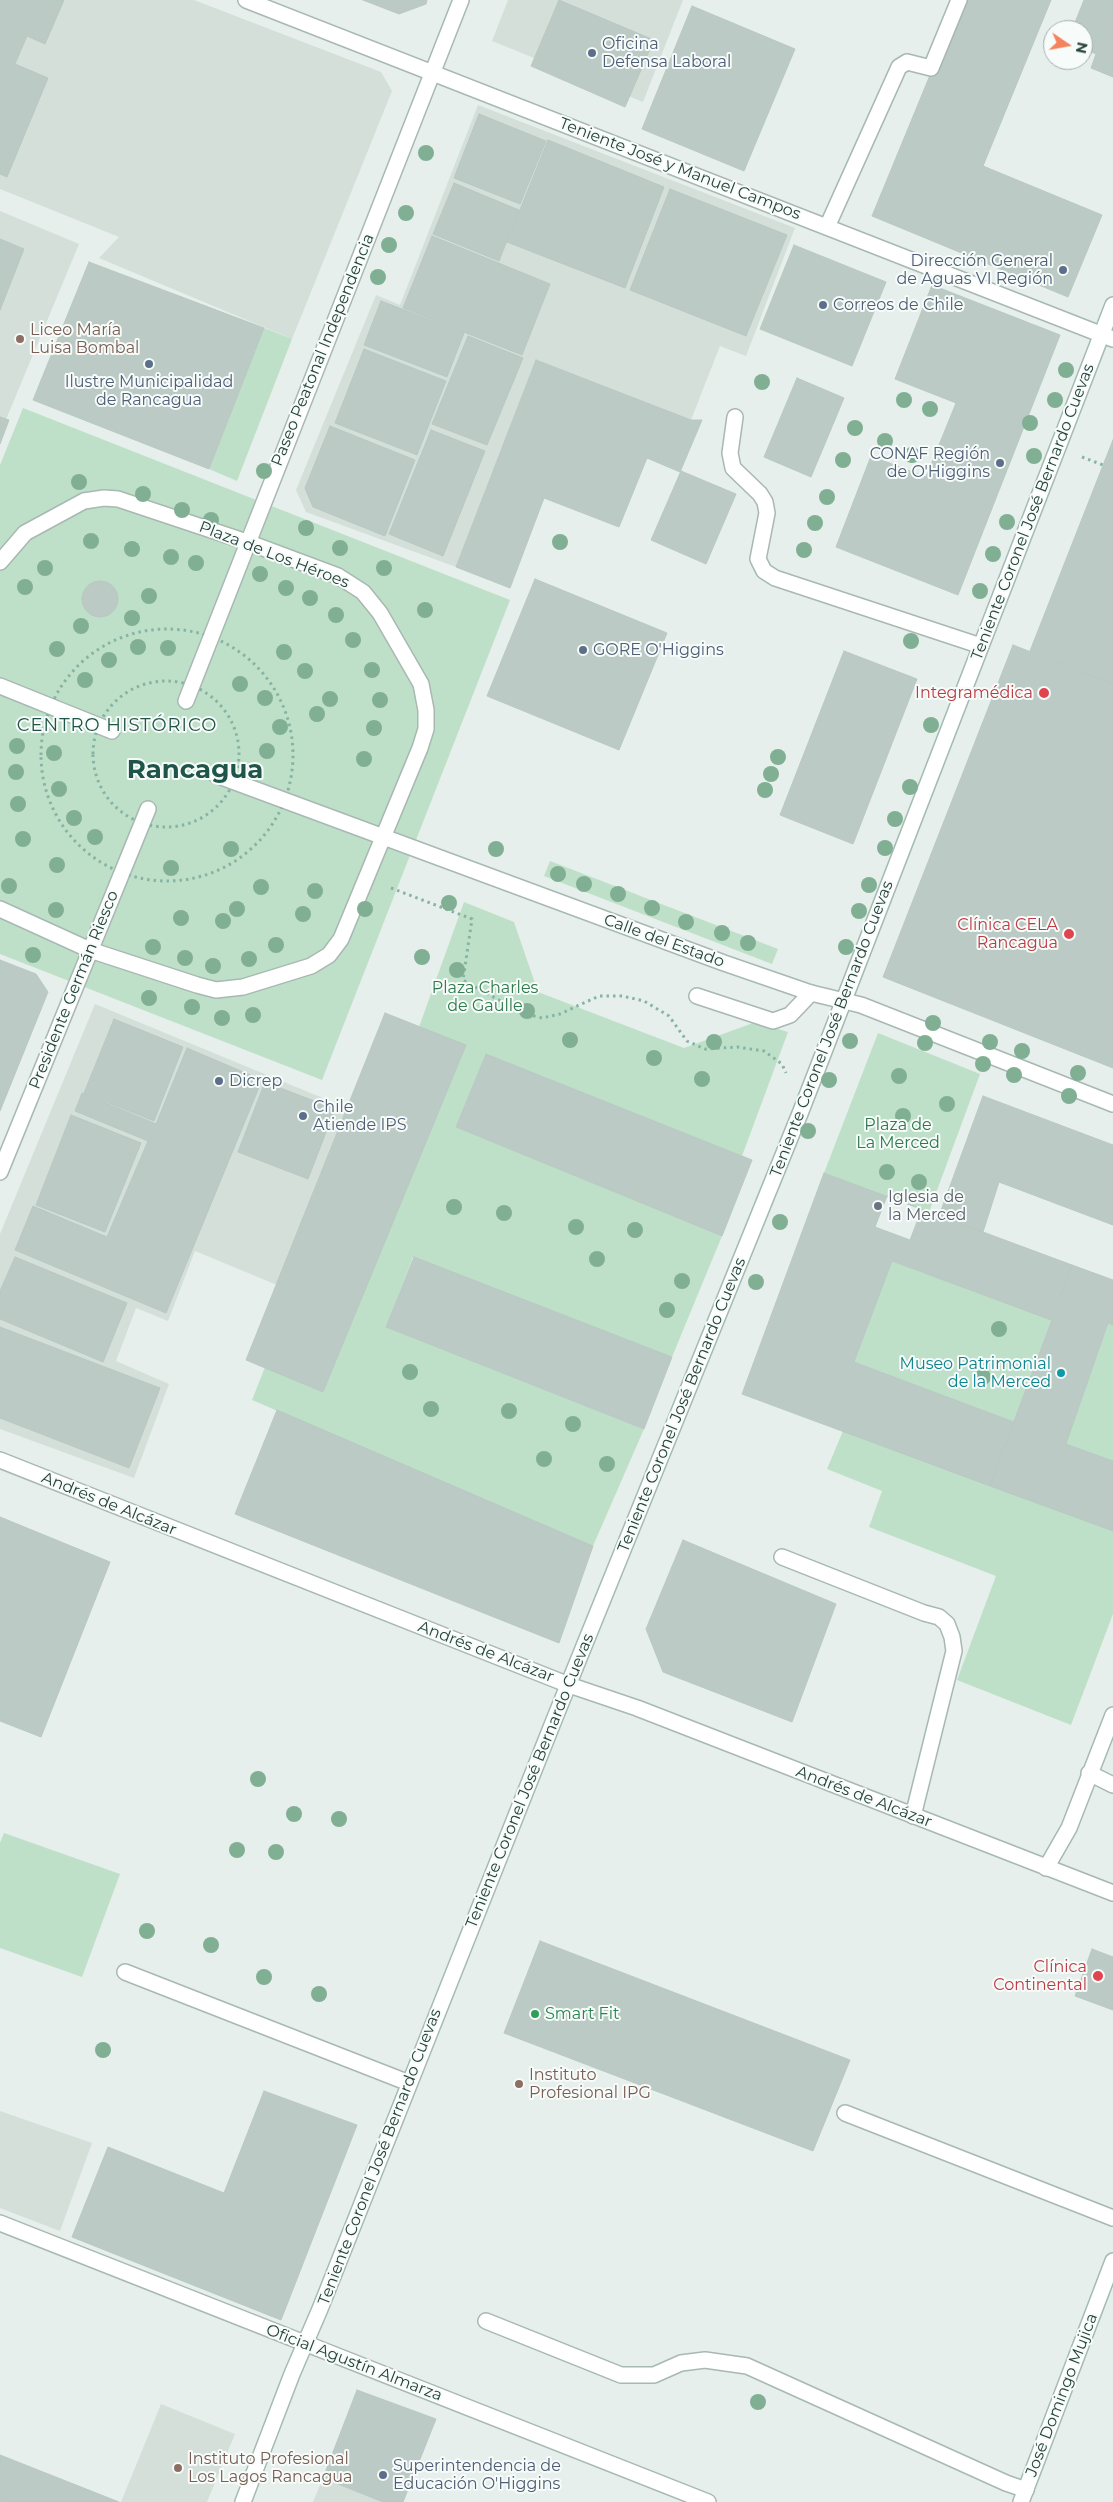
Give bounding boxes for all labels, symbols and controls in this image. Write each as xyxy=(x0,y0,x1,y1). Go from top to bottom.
north arrow xyxy=(1043,20,1093,70)
place label: Oficina Defensa Laboral xyxy=(602,34,731,72)
text: N xyxy=(1072,41,1092,55)
marker: Oficina Defensa Laboral xyxy=(586,47,598,59)
street label: Teniente José y Manuel Campos xyxy=(557,114,803,224)
street label: Paseo Peatonal Independencia xyxy=(267,231,379,469)
place label: Dirección General de Aguas VI Región xyxy=(896,251,1053,289)
marker: Dirección General de Aguas VI Región xyxy=(1057,264,1069,276)
place label: Correos de Chile xyxy=(833,295,963,315)
marker: Correos de Chile xyxy=(817,299,829,311)
place label: Liceo María Luisa Bombal xyxy=(30,320,139,358)
marker: Liceo María Luisa Bombal xyxy=(14,333,26,345)
marker: Ilustre Municipalidad de Rancagua xyxy=(143,358,155,370)
street label: Teniente Coronel José Bernardo Cuevas xyxy=(967,361,1099,663)
place label: Ilustre Municipalidad de Rancagua xyxy=(65,372,233,410)
place label: CONAF Región de O'Higgins xyxy=(870,444,990,482)
marker: CONAF Región de O'Higgins xyxy=(994,457,1006,469)
street label: Plaza de Los Héroes xyxy=(196,517,352,593)
place label: GORE O'Higgins xyxy=(593,640,724,660)
marker: GORE O'Higgins xyxy=(577,644,589,656)
place label: Integramédica xyxy=(915,683,1033,703)
marker: Integramédica xyxy=(1037,686,1051,700)
district label: CENTRO HISTÓRICO xyxy=(15,715,219,737)
district label: Rancagua xyxy=(127,754,263,786)
street label: Teniente Coronel José Bernardo Cuevas xyxy=(766,878,898,1180)
street label: Presidente Germán Riesco xyxy=(25,888,123,1092)
street label: Calle del Estado xyxy=(601,910,727,972)
place label: Clínica CELA Rancagua xyxy=(957,915,1058,953)
marker: Clínica CELA Rancagua xyxy=(1062,927,1076,941)
park label: Plaza Charles de Gaulle xyxy=(432,978,538,1016)
place label: Dicrep xyxy=(229,1071,282,1091)
marker: Dicrep xyxy=(213,1075,225,1087)
place label: Chile Atiende IPS xyxy=(313,1097,407,1135)
marker: Chile Atiende IPS xyxy=(297,1110,309,1122)
park label: Plaza de La Merced xyxy=(856,1115,940,1153)
place label: Iglesia de la Merced xyxy=(888,1187,966,1225)
marker: Iglesia de la Merced xyxy=(872,1200,884,1212)
street label: Teniente Coronel José Bernardo Cuevas xyxy=(614,1255,750,1555)
place label: Museo Patrimonial de la Merced xyxy=(900,1354,1051,1392)
marker: Museo Patrimonial de la Merced xyxy=(1055,1367,1067,1379)
street label: Andrés de Alcázar xyxy=(39,1468,179,1540)
street label: Andrés de Alcázar xyxy=(415,1617,557,1687)
street label: Teniente Coronel José Bernardo Cuevas xyxy=(462,1631,598,1931)
street label: Andrés de Alcázar xyxy=(793,1762,935,1832)
place label: Clínica Continental xyxy=(993,1957,1087,1995)
marker: Clínica Continental xyxy=(1091,1969,1105,1983)
place label: Smart Fit xyxy=(545,2004,619,2024)
street label: Teniente Coronel José Bernardo Cuevas xyxy=(314,2006,446,2308)
marker: Smart Fit xyxy=(529,2008,541,2020)
place label: Instituto Profesional IPG xyxy=(529,2065,651,2103)
marker: Instituto Profesional IPG xyxy=(513,2078,525,2090)
street label: José Domingo Mujica xyxy=(1022,2311,1102,2479)
street label: Oficial Agustín Almarza xyxy=(263,2320,445,2406)
place label: Instituto Profesional Los Lagos Rancagua xyxy=(188,2449,353,2487)
place label: Superintendencia de Educación O'Higgins xyxy=(393,2456,561,2494)
marker: Instituto Profesional Los Lagos Rancagua xyxy=(172,2462,184,2474)
marker: Superintendencia de Educación O'Higgins xyxy=(377,2469,389,2481)

